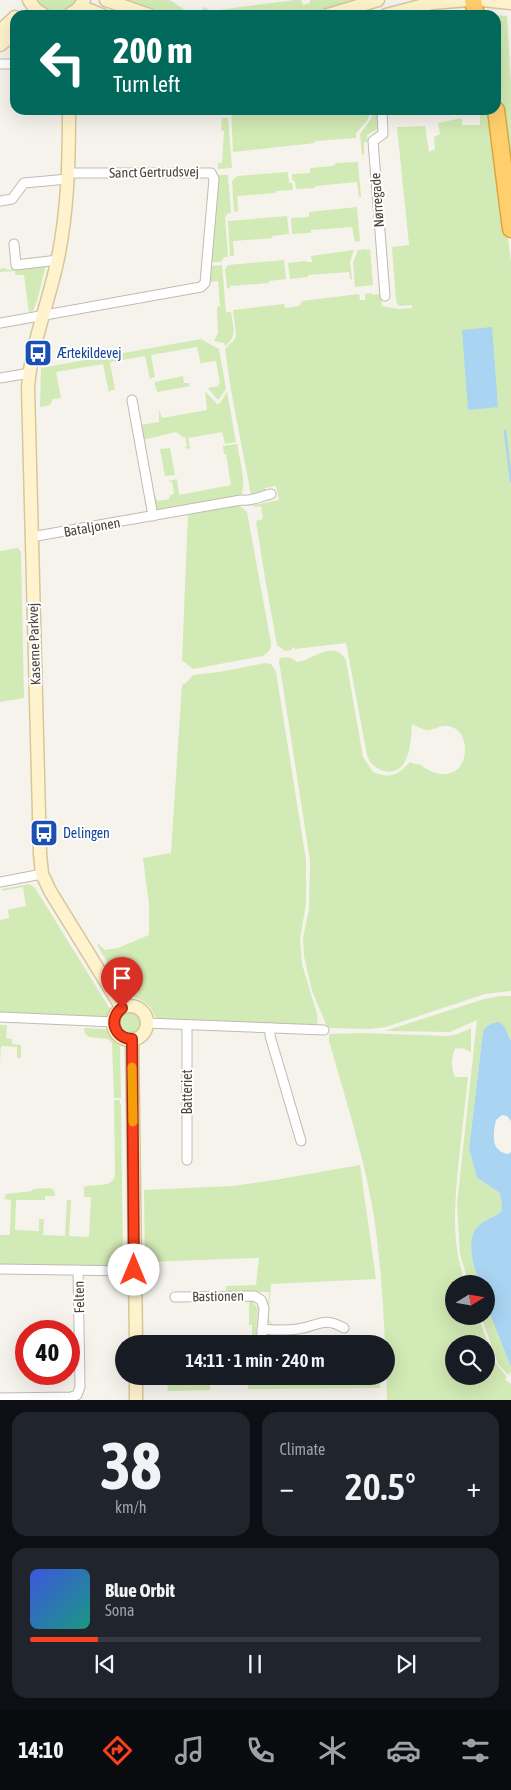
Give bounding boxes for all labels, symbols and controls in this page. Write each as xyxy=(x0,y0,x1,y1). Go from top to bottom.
icon: left xyxy=(30,30,95,95)
text: 200 m xyxy=(113,30,192,70)
text: Turn left xyxy=(113,71,180,97)
street label: Sanct Gertrudsvej xyxy=(109,163,199,181)
street label: Nørregade xyxy=(367,172,387,228)
bus stop icon: Ærtekildevej xyxy=(23,338,53,368)
place label: Ærtekildevej xyxy=(57,345,121,361)
street label: Bataljonen xyxy=(62,514,122,540)
street label: Kaserne Parkvej xyxy=(25,603,43,685)
bus stop icon: Delingen xyxy=(29,818,59,848)
place label: Delingen xyxy=(63,825,110,841)
pin xyxy=(101,957,143,1008)
icon: arrive xyxy=(108,964,136,992)
street label: Batteriet xyxy=(179,1069,195,1115)
position arrow xyxy=(107,1243,159,1295)
north arrow xyxy=(445,1275,495,1325)
map controls xyxy=(445,1275,495,1385)
street label: Felten xyxy=(71,1281,87,1313)
street label: Bastionen xyxy=(192,1288,244,1304)
speed limit sign: 40 xyxy=(15,1320,80,1385)
button: search xyxy=(445,1335,495,1385)
text: 14:11 · 1 min · 240 m xyxy=(185,1349,325,1371)
text: 38 xyxy=(100,1428,161,1503)
text: Climate xyxy=(280,1440,325,1458)
text: 20.5° xyxy=(345,1465,416,1508)
text: − xyxy=(280,1471,294,1503)
text: + xyxy=(466,1471,481,1503)
text: km/h xyxy=(115,1498,147,1516)
text: Blue Orbit xyxy=(105,1579,175,1601)
text: Sona xyxy=(105,1601,134,1619)
icon: previous xyxy=(91,1650,119,1678)
icon: pause xyxy=(241,1650,269,1678)
icon: next xyxy=(392,1650,420,1678)
icon: directions xyxy=(100,1733,135,1768)
icon: music xyxy=(172,1733,207,1768)
icon: phone xyxy=(243,1733,278,1768)
icon: climate xyxy=(315,1733,350,1768)
icon: car xyxy=(386,1733,421,1768)
icon: filters xyxy=(458,1733,493,1768)
text: 14:10 xyxy=(18,1737,64,1763)

